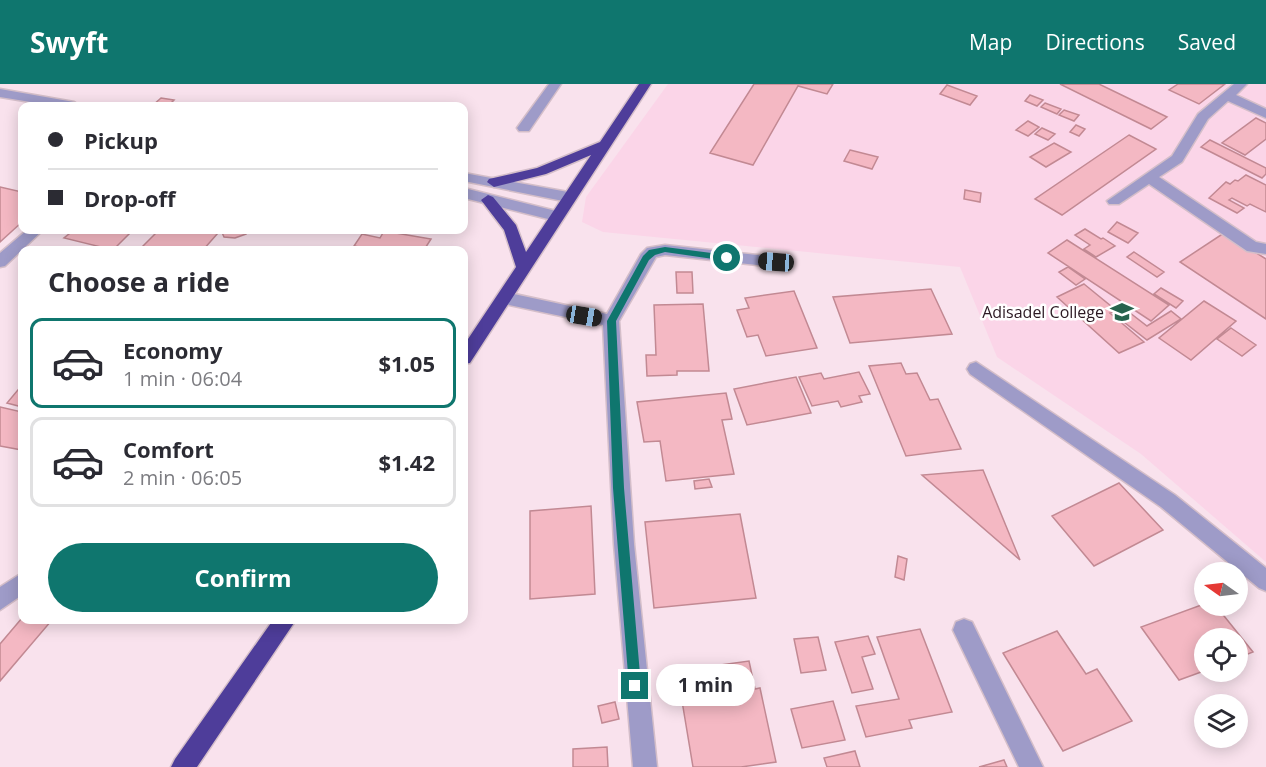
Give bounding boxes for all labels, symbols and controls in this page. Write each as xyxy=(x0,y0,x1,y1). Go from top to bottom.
text: Swyft xyxy=(30,23,108,61)
text: Map xyxy=(969,28,1012,56)
text: Directions xyxy=(1045,28,1145,56)
text: Saved xyxy=(1178,28,1236,56)
text: Pickup xyxy=(84,125,158,155)
text: Drop-off xyxy=(84,183,176,213)
route start xyxy=(713,244,740,271)
car xyxy=(757,252,795,272)
text: Choose a ride xyxy=(48,263,230,300)
school or university icon: Adisadel College xyxy=(1109,299,1135,325)
place label: Adisadel College xyxy=(982,301,1104,323)
car xyxy=(565,304,603,328)
text: Economy xyxy=(123,335,222,365)
icon: car xyxy=(51,336,105,390)
text: $1.05 xyxy=(378,348,435,378)
text: 1 min · 06:04 xyxy=(123,365,242,392)
text: Comfort xyxy=(123,434,214,464)
icon: car xyxy=(51,435,105,489)
text: $1.42 xyxy=(378,447,435,477)
text: 2 min · 06:05 xyxy=(123,464,242,491)
button: Confirm xyxy=(48,543,438,612)
north arrow xyxy=(1194,562,1248,616)
map controls xyxy=(1194,562,1248,748)
button: locate xyxy=(1194,628,1248,682)
callout: 1 min xyxy=(656,665,755,707)
text: 1 min xyxy=(678,671,733,698)
route end xyxy=(621,672,648,699)
button: layers xyxy=(1194,694,1248,748)

